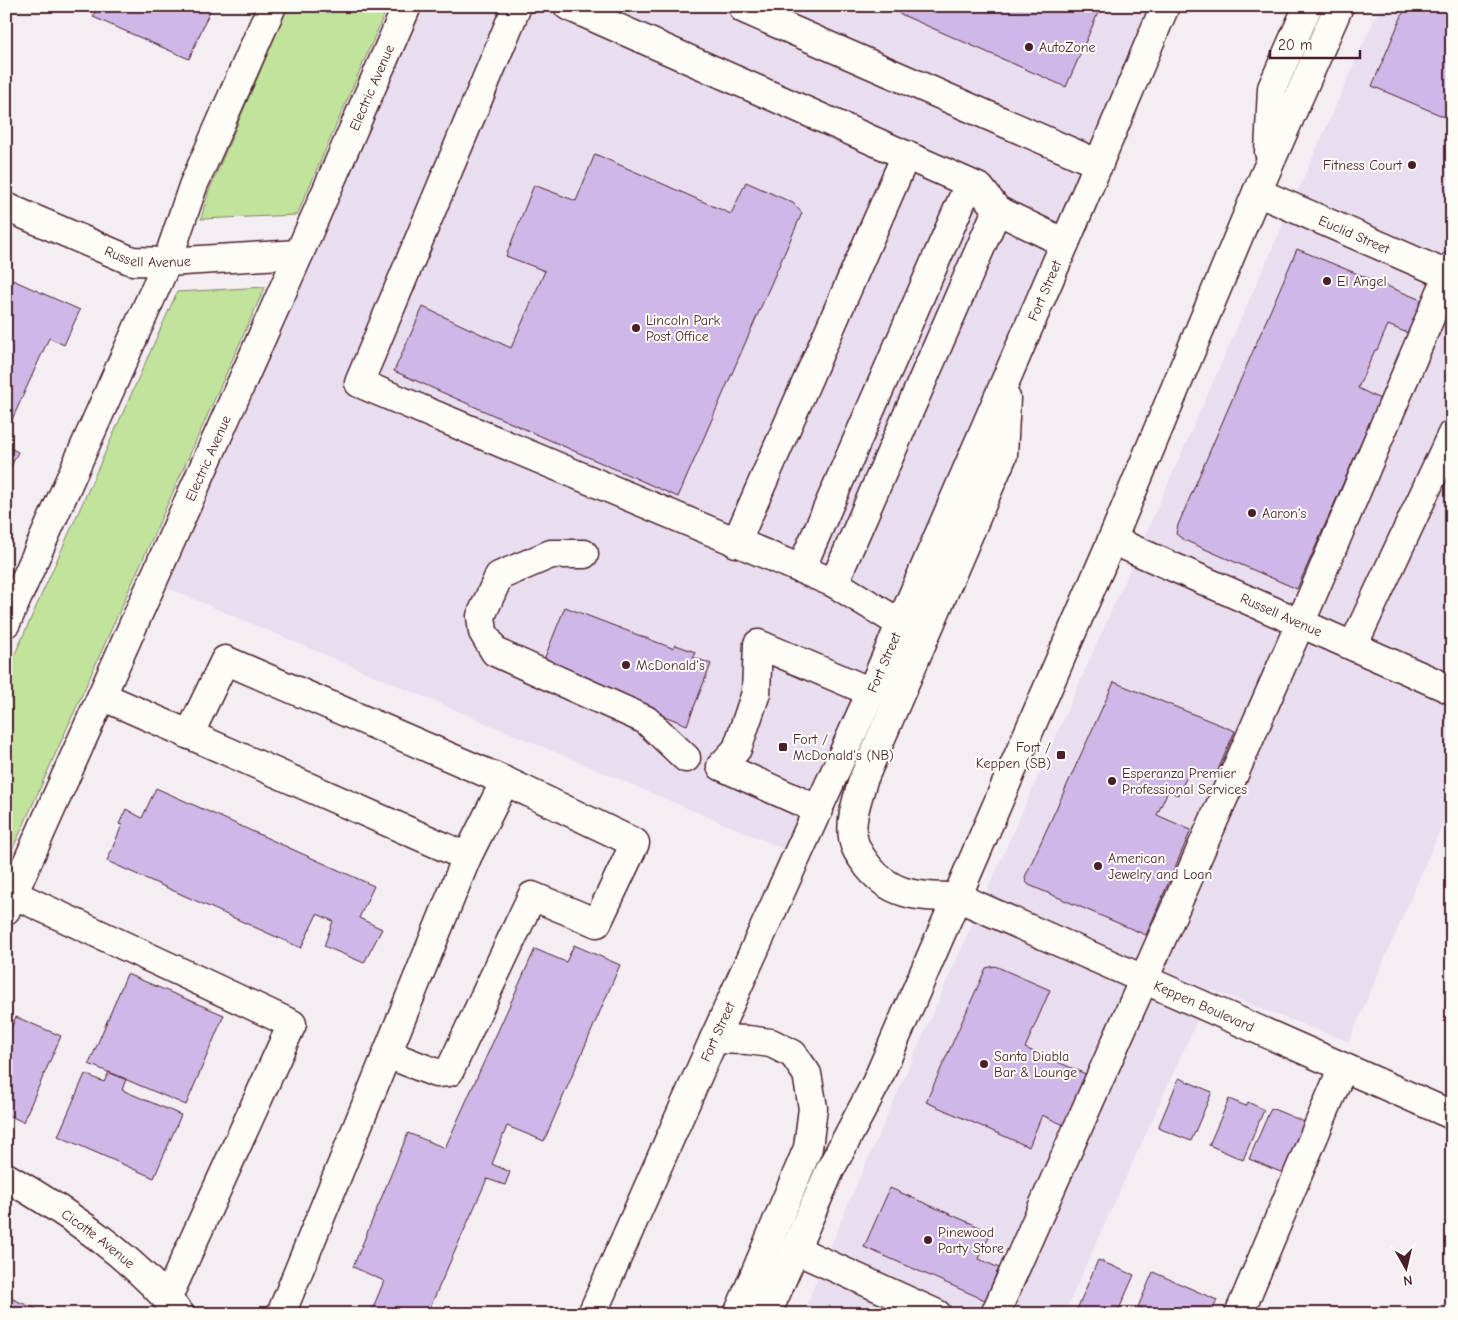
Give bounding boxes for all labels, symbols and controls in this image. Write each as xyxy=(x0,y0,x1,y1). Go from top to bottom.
scale bar xyxy=(1270,28,1360,60)
text: 20 m xyxy=(1278,36,1312,54)
place label: AutoZone xyxy=(1039,39,1096,56)
marker: AutoZone xyxy=(1023,41,1035,53)
street label: Electric Avenue xyxy=(346,42,398,133)
place label: Fitness Court xyxy=(1323,157,1403,174)
marker: Fitness Court xyxy=(1406,159,1418,171)
street label: Euclid Street xyxy=(1316,212,1393,258)
street label: Russell Avenue xyxy=(102,242,191,271)
street label: Fort Street xyxy=(1024,257,1066,324)
place label: El Angel xyxy=(1337,273,1387,290)
marker: El Angel xyxy=(1321,275,1333,287)
place label: Lincoln Park Post Office xyxy=(646,312,721,345)
marker: Lincoln Park Post Office xyxy=(630,322,642,334)
street label: Electric Avenue xyxy=(182,413,235,504)
place label: Aaron's xyxy=(1262,505,1307,522)
marker: Aaron's xyxy=(1246,507,1258,519)
street label: Russell Avenue xyxy=(1238,590,1325,641)
street label: Fort Street xyxy=(864,629,905,695)
place label: McDonald's xyxy=(636,657,705,674)
marker: McDonald's xyxy=(620,659,632,671)
place label: Fort / McDonald's (NB) xyxy=(793,731,894,764)
place label: Fort / Keppen (SB) xyxy=(976,739,1051,772)
marker: Fort / McDonald's (NB) xyxy=(777,741,789,753)
marker: Fort / Keppen (SB) xyxy=(1055,749,1067,761)
place label: Esperanza Premier Professional Services xyxy=(1122,765,1247,798)
marker: Esperanza Premier Professional Services xyxy=(1106,775,1118,787)
place label: American Jewelry and Loan xyxy=(1108,850,1212,883)
marker: American Jewelry and Loan xyxy=(1092,860,1104,872)
street label: Keppen Boulevard xyxy=(1151,977,1257,1036)
street label: Fort Street xyxy=(697,998,739,1064)
place label: Santa Diabla Bar & Lounge xyxy=(994,1048,1077,1081)
marker: Santa Diabla Bar & Lounge xyxy=(978,1058,990,1070)
street label: Cicotte Avenue xyxy=(58,1206,138,1272)
place label: Pinewood Party Store xyxy=(938,1224,1004,1257)
marker: Pinewood Party Store xyxy=(922,1234,934,1246)
north arrow xyxy=(1380,1242,1430,1292)
text: N xyxy=(1402,1271,1413,1289)

